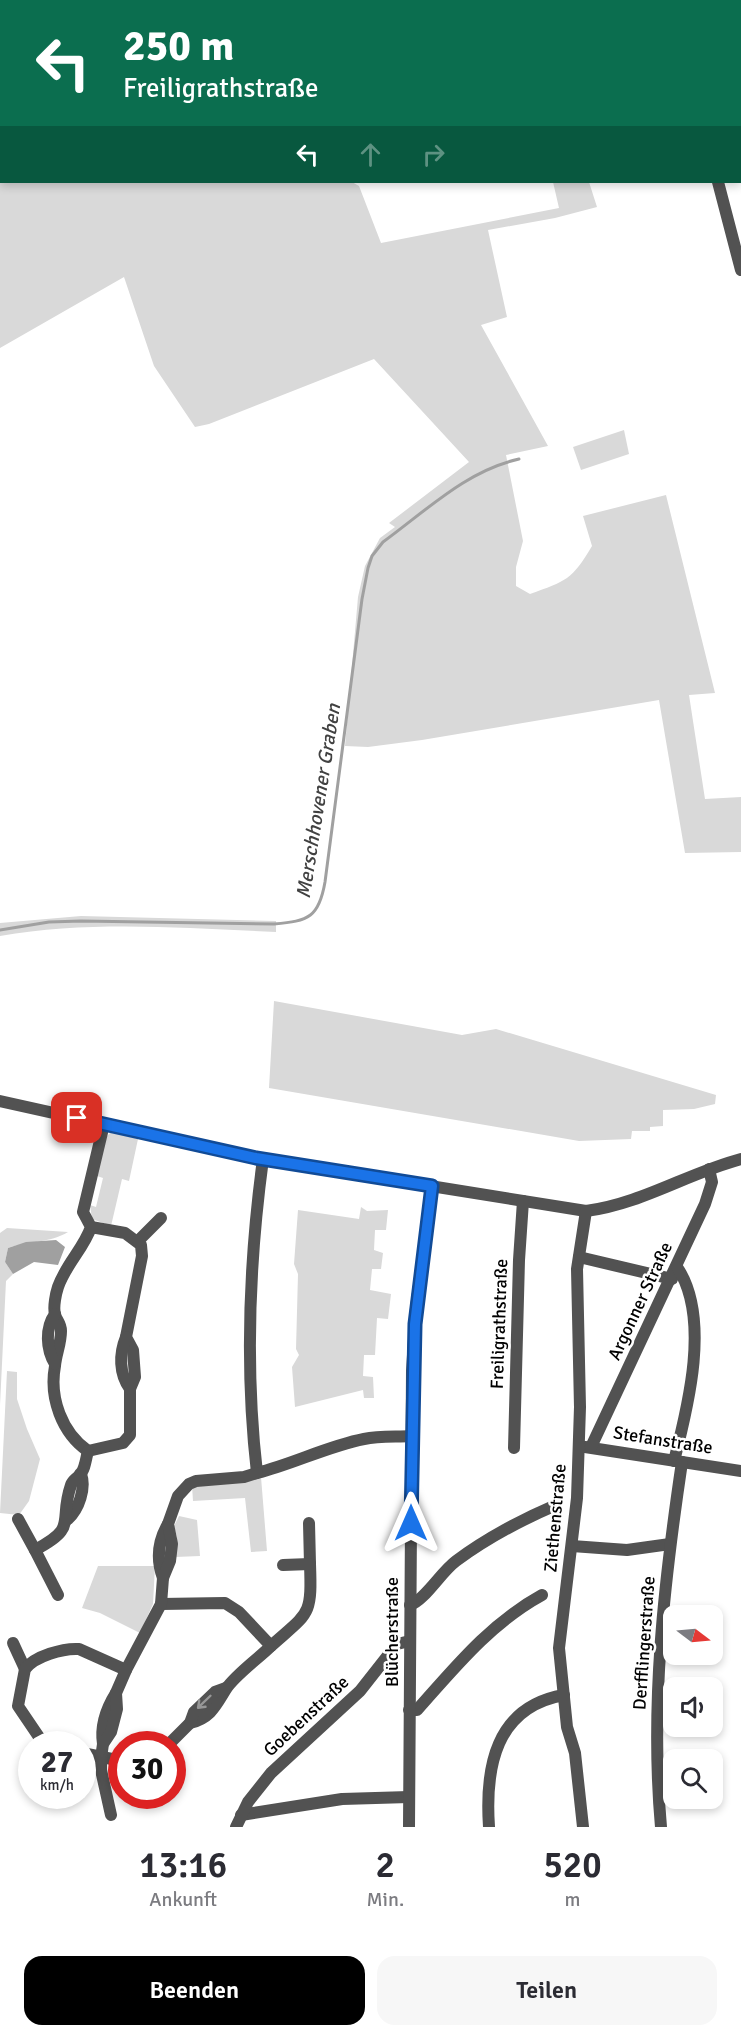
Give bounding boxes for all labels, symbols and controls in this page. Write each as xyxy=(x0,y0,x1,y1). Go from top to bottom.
text: 250 m xyxy=(123,21,234,72)
icon: left xyxy=(24,24,102,102)
text: Freiligrathstraße xyxy=(123,72,319,105)
icon: left xyxy=(291,138,324,171)
icon: ahead xyxy=(354,138,387,171)
icon: right xyxy=(417,138,450,171)
water label: Merschhovener Graben xyxy=(291,701,346,900)
pin xyxy=(51,1092,102,1143)
icon: arrive xyxy=(60,1101,93,1134)
street label: Argonner Straße xyxy=(603,1238,677,1364)
street label: Freiligrathstraße xyxy=(486,1258,512,1390)
street label: Stefanstraße xyxy=(612,1421,714,1459)
street label: Ziethenstraße xyxy=(539,1463,571,1573)
position arrow xyxy=(379,1491,443,1555)
street label: Derfflingerstraße xyxy=(628,1575,660,1711)
street label: Blücherstraße xyxy=(381,1577,403,1687)
north arrow xyxy=(663,1605,723,1665)
map controls xyxy=(663,1605,723,1809)
street label: Goebenstraße xyxy=(259,1671,353,1761)
button: sound xyxy=(663,1677,723,1737)
one-way arrow xyxy=(197,1695,212,1709)
speed limit sign: 30 xyxy=(108,1731,186,1809)
text: 27 xyxy=(41,1744,73,1781)
button: search xyxy=(663,1749,723,1809)
text: km/h xyxy=(40,1776,74,1794)
text: 13:16 xyxy=(139,1843,227,1888)
text: 2 xyxy=(376,1843,395,1888)
text: 520 xyxy=(543,1843,602,1888)
text: Ankunft xyxy=(149,1887,217,1912)
text: Min. xyxy=(366,1887,404,1912)
text: m xyxy=(565,1887,581,1912)
button: Beenden xyxy=(24,1956,365,2025)
button: Teilen xyxy=(377,1956,717,2025)

